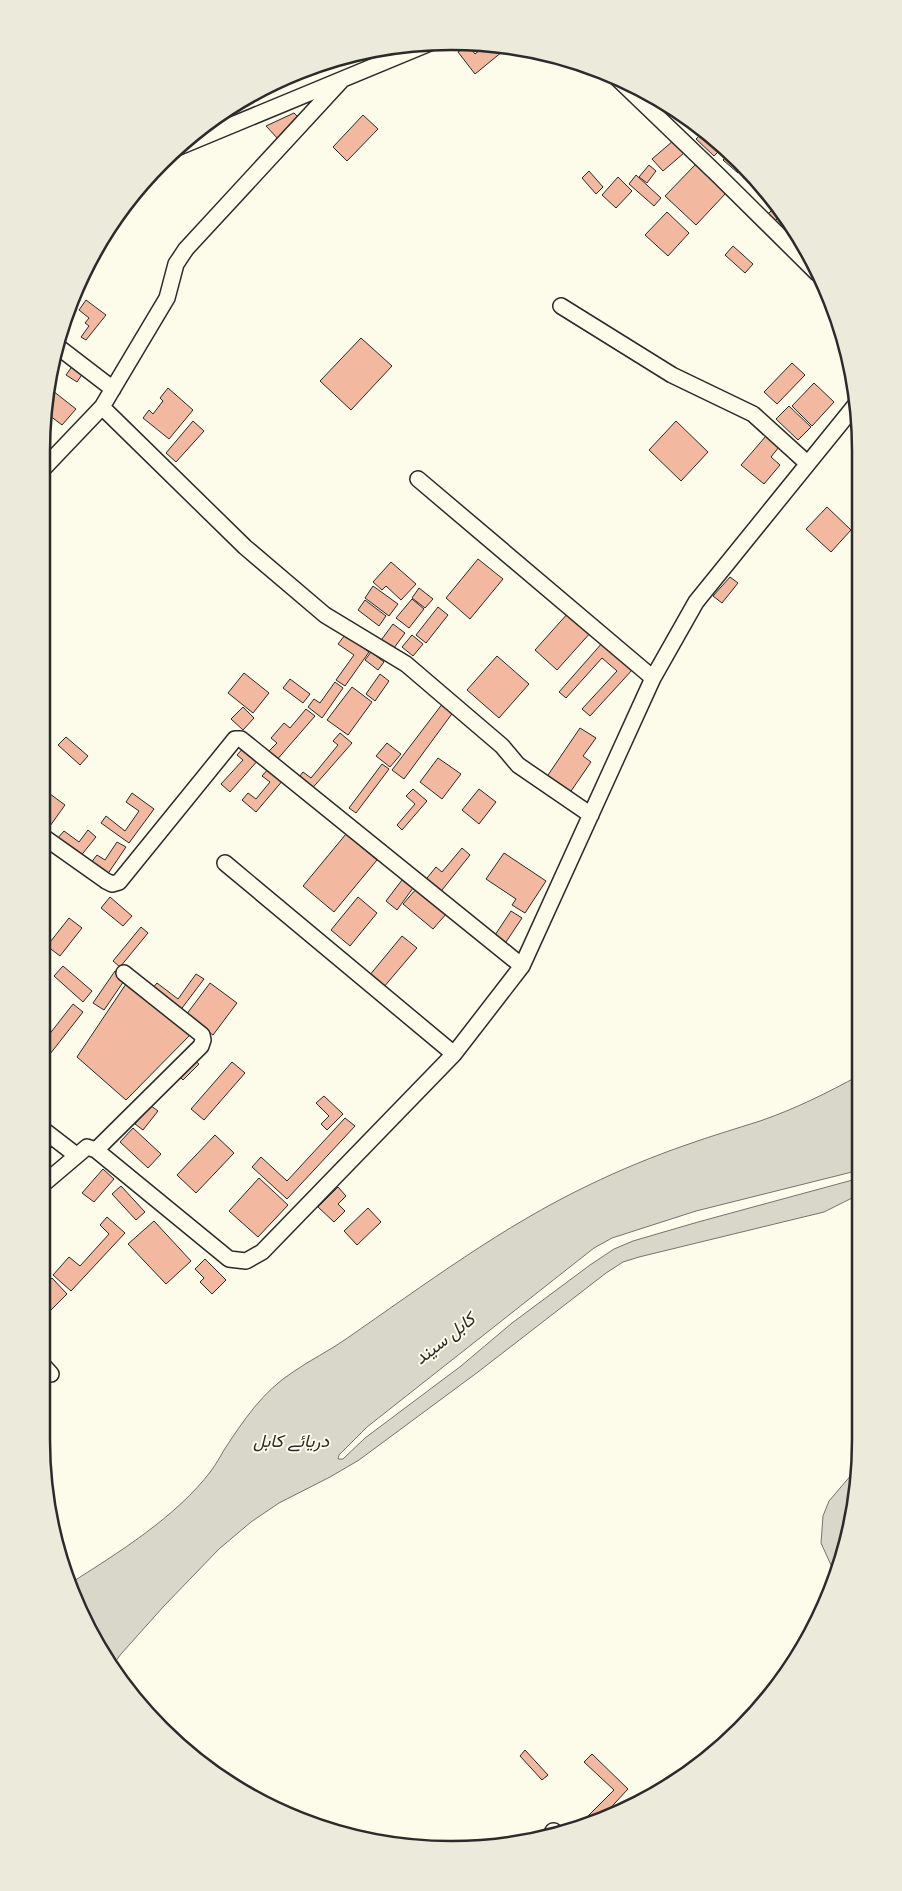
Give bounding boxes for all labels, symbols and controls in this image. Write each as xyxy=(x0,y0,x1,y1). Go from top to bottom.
water label: کابل سيند xyxy=(409,1306,482,1369)
water label: دریائے کابل xyxy=(253,1429,330,1452)

